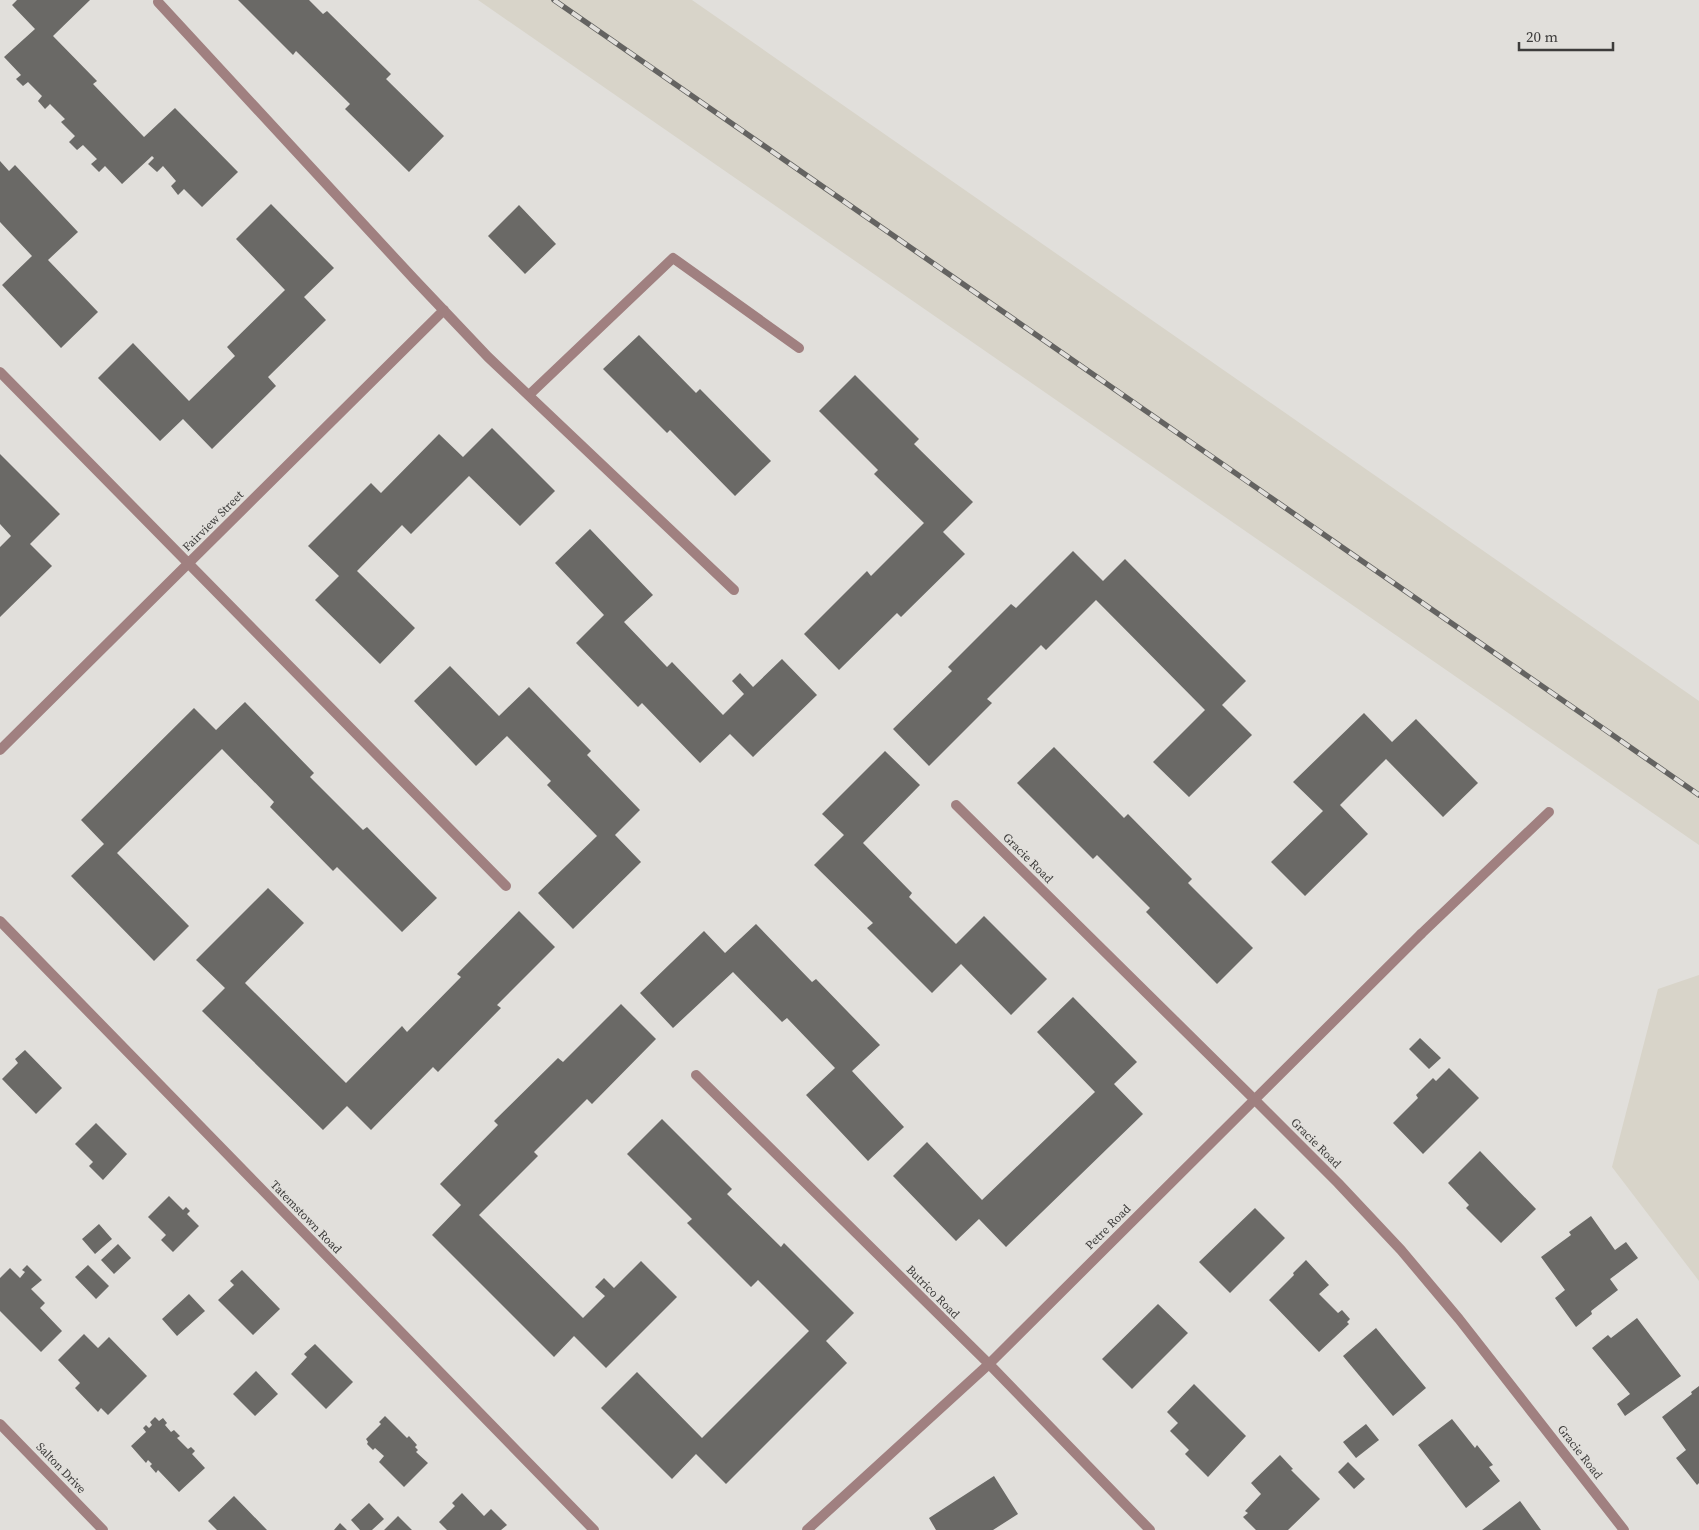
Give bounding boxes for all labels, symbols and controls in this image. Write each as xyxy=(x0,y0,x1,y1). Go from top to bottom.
scale bar xyxy=(1519,20,1613,52)
text: 20 m xyxy=(1526,26,1558,47)
street label: Fairview Street xyxy=(179,487,247,555)
street label: Gracie Road xyxy=(999,829,1057,887)
street label: Gracie Road xyxy=(1287,1114,1345,1172)
street label: Tatemstown Road xyxy=(267,1177,345,1257)
street label: Petre Road xyxy=(1082,1201,1134,1253)
street label: Butrico Road xyxy=(903,1262,963,1322)
street label: Gracie Road xyxy=(1554,1422,1606,1483)
street label: Salton Drive xyxy=(33,1439,89,1497)

